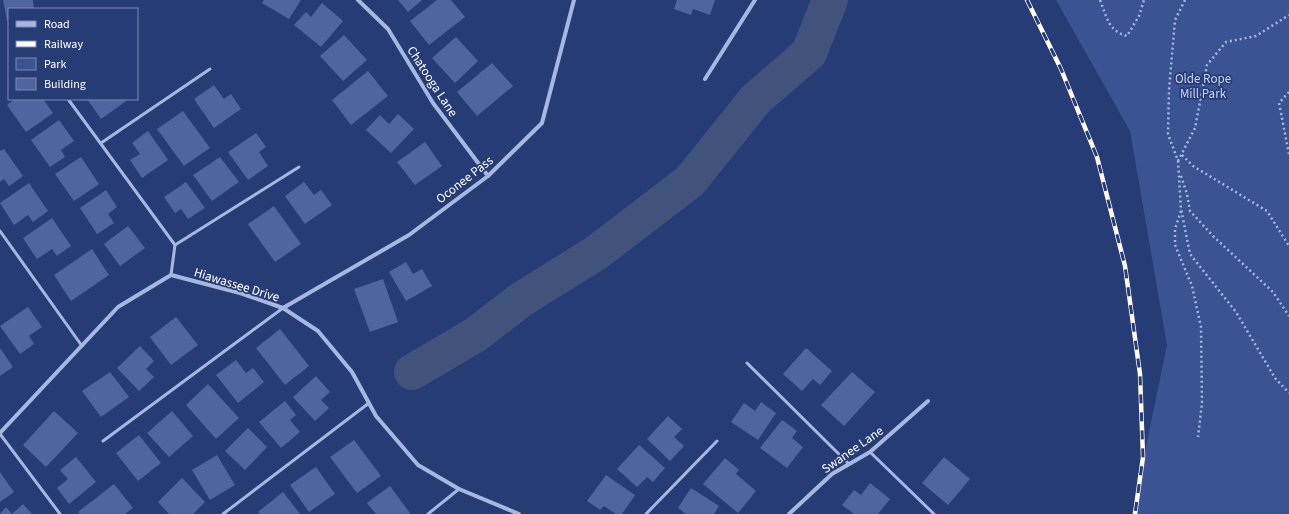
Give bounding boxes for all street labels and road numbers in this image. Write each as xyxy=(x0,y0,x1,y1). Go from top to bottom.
street label: Chatooga Lane xyxy=(403,43,462,120)
street label: Oconee Pass xyxy=(432,151,497,208)
street label: Hiawassee Drive xyxy=(192,263,282,307)
street label: Swanee Lane xyxy=(818,422,887,478)

